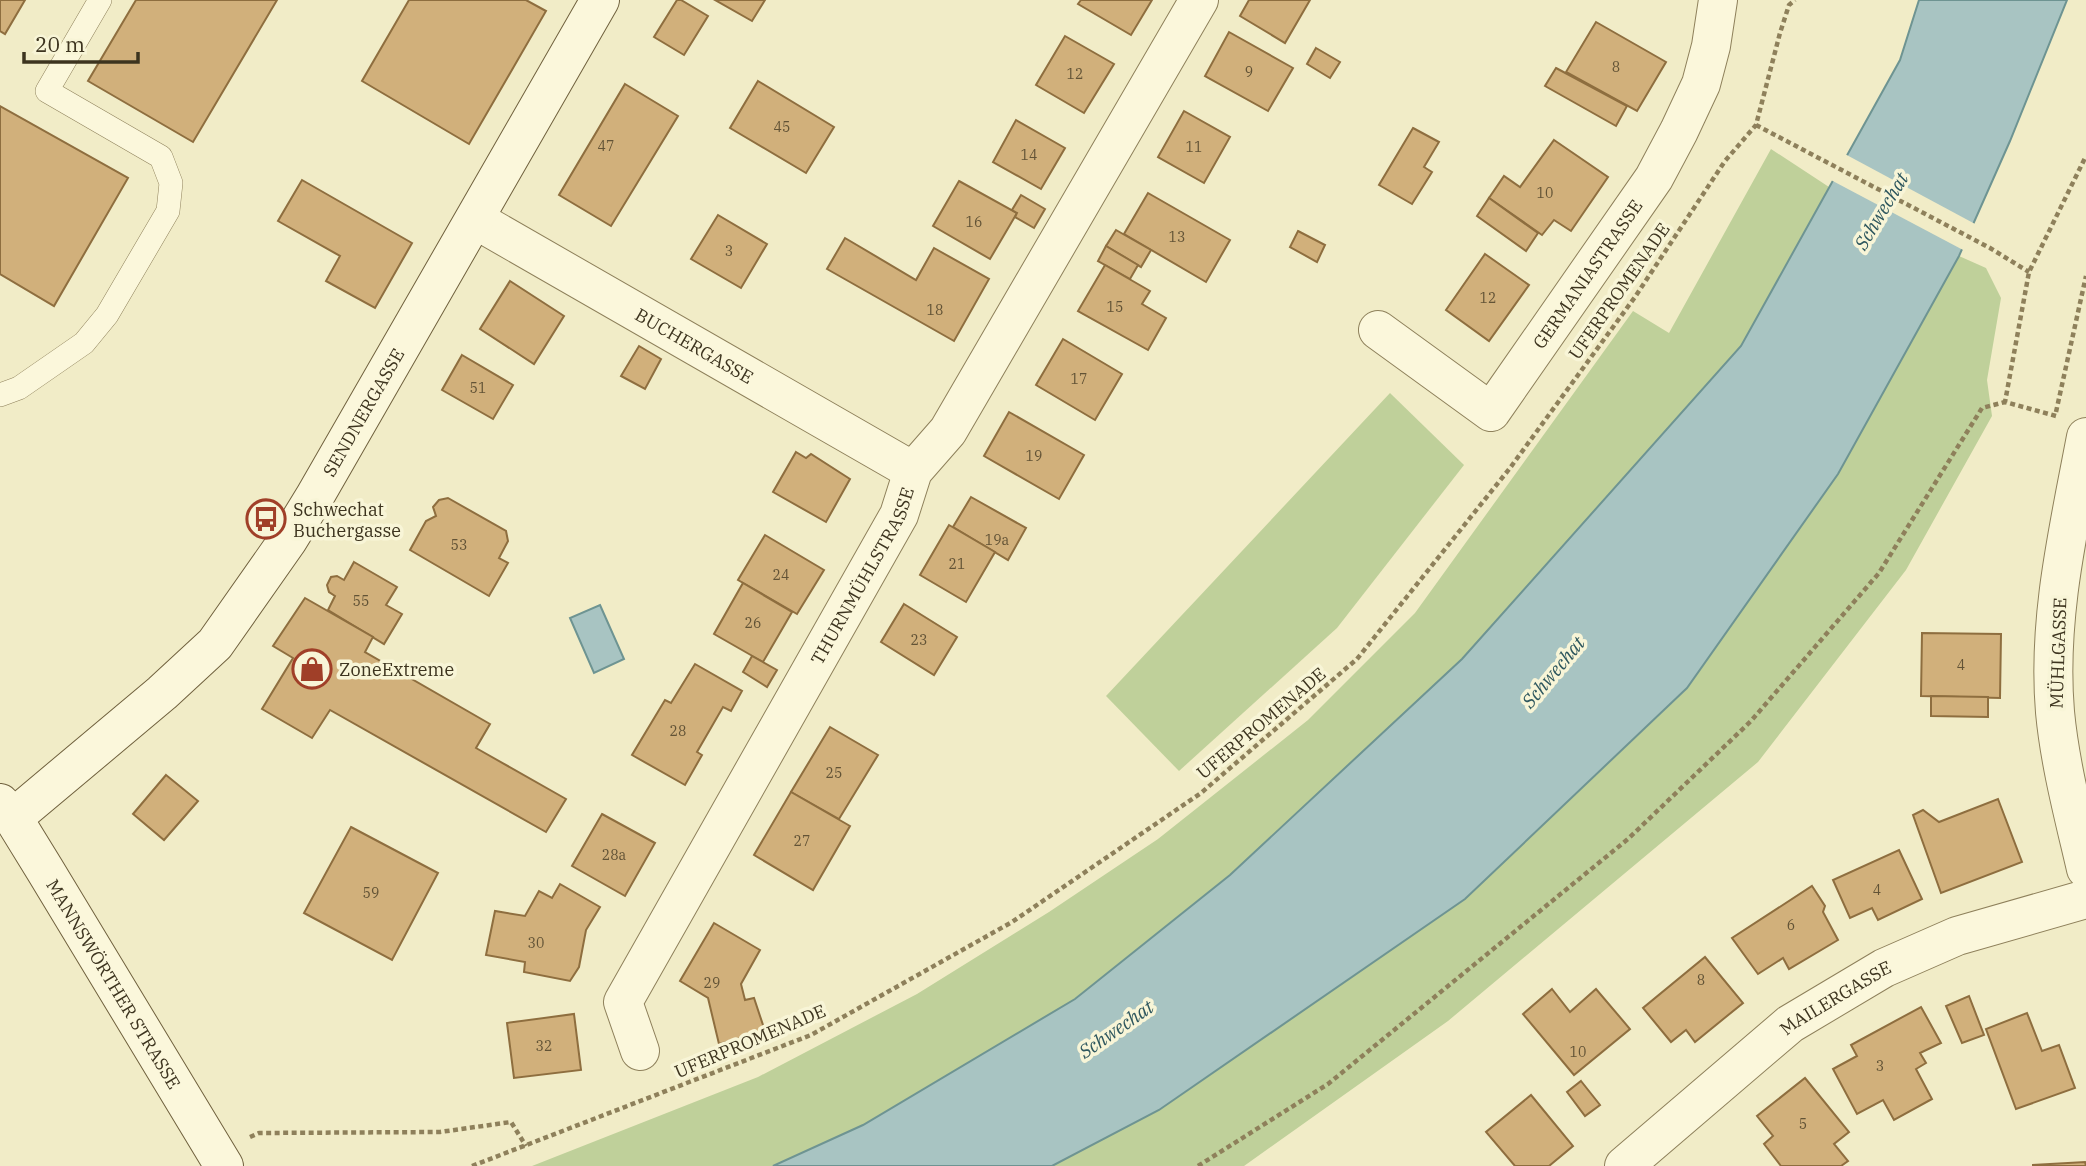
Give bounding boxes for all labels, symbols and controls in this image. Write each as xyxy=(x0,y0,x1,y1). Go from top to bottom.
scale bar xyxy=(24,21,138,65)
text: 20 m xyxy=(35,30,85,58)
house number: 8 xyxy=(1612,58,1620,76)
house number: 9 xyxy=(1245,63,1253,81)
house number: 12 xyxy=(1067,65,1083,83)
house number: 45 xyxy=(774,118,790,136)
house number: 47 xyxy=(598,137,614,155)
house number: 11 xyxy=(1186,138,1202,156)
house number: 14 xyxy=(1021,146,1037,164)
water label: Schwechat xyxy=(1848,167,1914,255)
house number: 10 xyxy=(1537,184,1553,202)
street label: GERMANIASTRASSE xyxy=(1527,195,1647,353)
house number: 16 xyxy=(966,213,982,231)
street label: UFERPROMENADE xyxy=(1563,218,1675,364)
house number: 13 xyxy=(1169,228,1185,246)
house number: 3 xyxy=(725,242,733,260)
house number: 12 xyxy=(1480,289,1496,307)
house number: 15 xyxy=(1107,298,1123,316)
house number: 18 xyxy=(927,301,943,319)
street label: BUCHERGASSE xyxy=(631,303,758,388)
street label: SENDNERGASSE xyxy=(317,344,409,480)
house number: 17 xyxy=(1071,370,1087,388)
house number: 51 xyxy=(470,379,486,397)
house number: 19 xyxy=(1026,447,1042,465)
street label: THURNMÜHLSTRASSE xyxy=(805,484,919,668)
bus stop icon: Schwechat Buchergasse xyxy=(245,498,287,540)
place label: Schwechat Buchergasse xyxy=(293,498,401,542)
house number: 19a xyxy=(985,531,1010,549)
house number: 53 xyxy=(451,536,467,554)
house number: 21 xyxy=(949,555,965,573)
house number: 24 xyxy=(773,566,789,584)
house number: 55 xyxy=(353,592,369,610)
street label: MÜHLGASSE xyxy=(2045,597,2071,709)
house number: 26 xyxy=(745,614,761,632)
water label: Schwechat xyxy=(1516,630,1591,713)
house number: 23 xyxy=(911,631,927,649)
shop icon: ZoneExtreme xyxy=(291,648,333,690)
house number: 4 xyxy=(1957,656,1965,674)
place label: ZoneExtreme xyxy=(339,658,454,681)
street label: UFERPROMENADE xyxy=(1192,662,1330,784)
house number: 28 xyxy=(670,722,686,740)
house number: 25 xyxy=(826,764,842,782)
house number: 27 xyxy=(794,832,810,850)
house number: 28a xyxy=(602,846,627,864)
street label: MANNSWÖRTHER STRASSE xyxy=(42,875,186,1093)
house number: 4 xyxy=(1873,881,1881,899)
house number: 59 xyxy=(363,884,379,902)
house number: 6 xyxy=(1787,916,1795,934)
house number: 30 xyxy=(528,934,544,952)
street label: MAILERGASSE xyxy=(1774,955,1894,1040)
house number: 8 xyxy=(1697,971,1705,989)
house number: 29 xyxy=(704,974,720,992)
water label: Schwechat xyxy=(1073,994,1159,1064)
street label: UFERPROMENADE xyxy=(671,999,829,1083)
house number: 32 xyxy=(536,1037,552,1055)
house number: 10 xyxy=(1570,1043,1586,1061)
house number: 3 xyxy=(1876,1057,1884,1075)
house number: 5 xyxy=(1799,1115,1807,1133)

